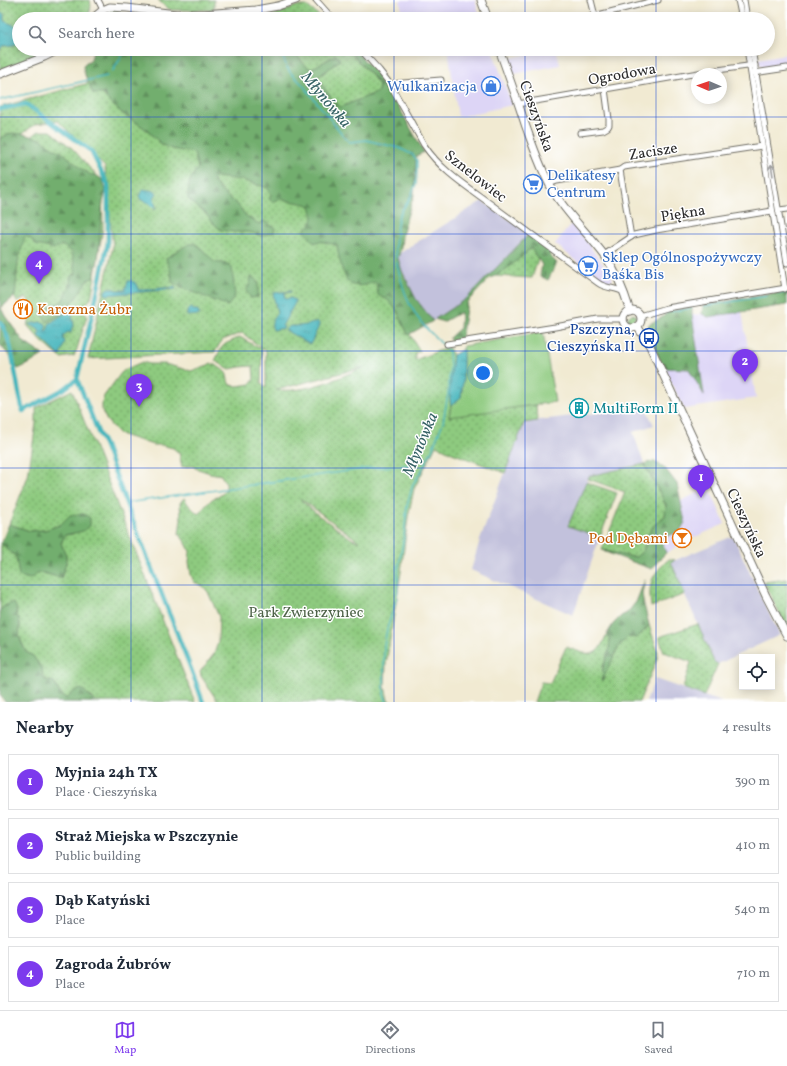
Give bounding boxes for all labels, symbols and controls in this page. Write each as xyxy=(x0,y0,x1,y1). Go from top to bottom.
search box xyxy=(12,12,775,56)
icon: search xyxy=(26,23,48,45)
text: Search here xyxy=(58,24,135,45)
street label: Ogrodowa xyxy=(587,59,658,92)
water label: Młynówka xyxy=(295,67,356,133)
north arrow xyxy=(691,68,727,104)
shop icon: Wulkanizacja xyxy=(480,75,502,97)
place label: Wulkanizacja xyxy=(387,77,477,98)
street label: Cieszyńska xyxy=(513,78,558,155)
street label: Zacisze xyxy=(627,138,679,167)
street label: Sznelowiec xyxy=(439,146,511,208)
one-way arrow xyxy=(767,164,775,177)
place label: Delikatesy Centrum xyxy=(547,166,616,204)
supermarket icon: Delikatesy Centrum xyxy=(522,173,544,195)
street label: Piękna xyxy=(659,201,707,228)
place label: Sklep Ogólnospożywczy Baśka Bis xyxy=(602,248,762,286)
pin: 4 xyxy=(26,251,52,284)
supermarket icon: Sklep Ogólnospożywczy Baśka Bis xyxy=(577,255,599,277)
restaurant icon: Karczma Żubr xyxy=(12,298,34,320)
place label: Karczma Żubr xyxy=(37,300,131,321)
place label: Pszczyna, Cieszyńska II xyxy=(547,320,635,358)
bus stop icon: Pszczyna, Cieszyńska II xyxy=(638,327,660,349)
pin: 2 xyxy=(732,349,758,382)
your location xyxy=(473,363,493,383)
pin: 3 xyxy=(126,374,152,407)
building icon: MultiForm II xyxy=(568,397,590,419)
place label: MultiForm II xyxy=(593,399,678,420)
water label: Młynówka xyxy=(397,409,444,481)
pin: 1 xyxy=(688,465,714,498)
street label: Cieszyńska xyxy=(720,485,771,562)
bar icon: Pod Dębami xyxy=(671,527,693,549)
place label: Pod Dębami xyxy=(589,529,668,550)
park label: Park Zwierzyniec xyxy=(249,603,364,624)
map controls xyxy=(739,654,775,690)
button: locate xyxy=(739,654,775,690)
text: Nearby xyxy=(16,717,74,740)
text: 4 results xyxy=(722,719,771,737)
text: Myjnia 24h TX xyxy=(55,763,158,784)
text: 1 xyxy=(27,773,33,791)
text: 390 m xyxy=(735,773,770,791)
text: Place · Cieszyńska xyxy=(55,784,157,802)
text: Straż Miejska w Pszczynie xyxy=(55,827,238,848)
text: 2 xyxy=(27,837,33,855)
text: 410 m xyxy=(735,837,770,855)
text: Public building xyxy=(55,848,141,866)
text: Dąb Katyński xyxy=(55,891,150,912)
text: 3 xyxy=(27,901,33,919)
text: 540 m xyxy=(734,901,770,919)
text: Place xyxy=(55,912,85,930)
text: Zagroda Żubrów xyxy=(55,955,171,976)
text: 4 xyxy=(26,965,34,983)
text: 710 m xyxy=(737,965,770,983)
text: Place xyxy=(55,976,85,994)
tab: Map xyxy=(114,1019,136,1058)
tab: Directions xyxy=(365,1019,416,1058)
tab: Saved xyxy=(644,1019,673,1058)

